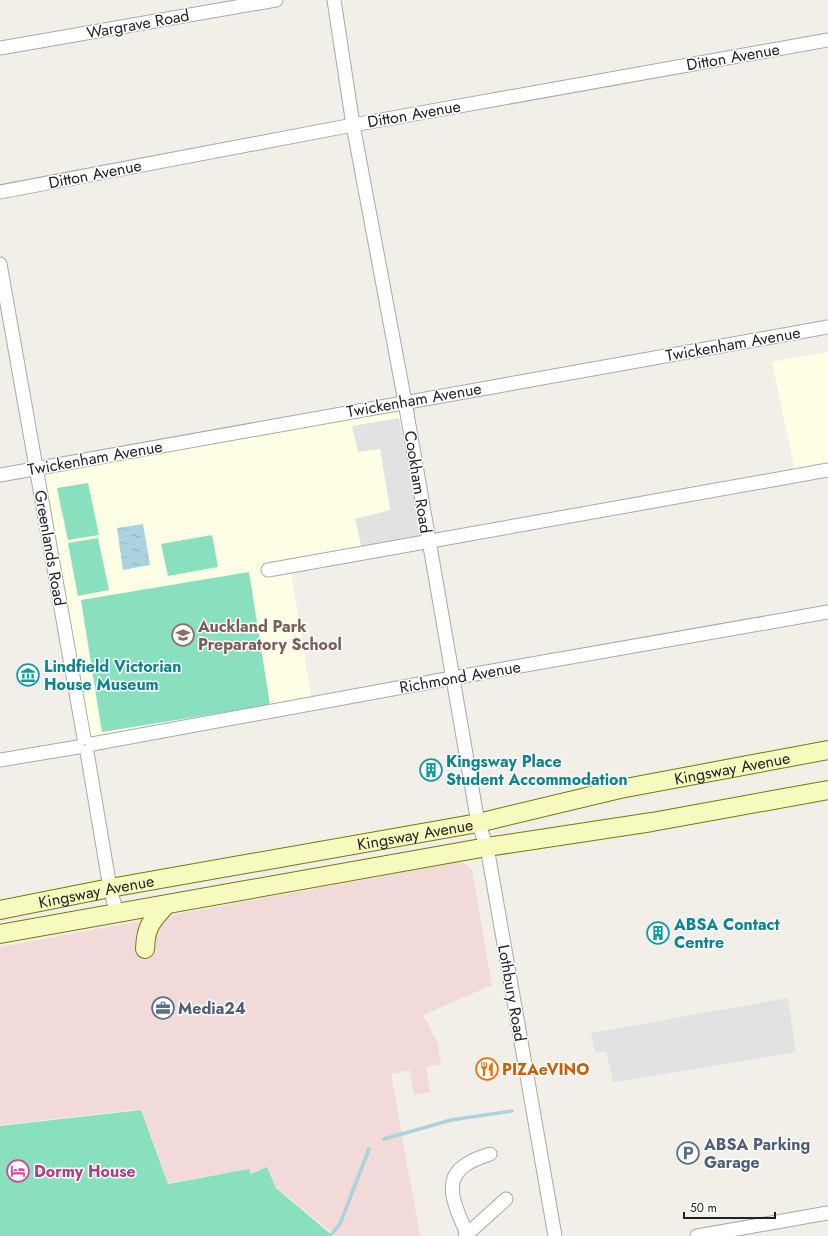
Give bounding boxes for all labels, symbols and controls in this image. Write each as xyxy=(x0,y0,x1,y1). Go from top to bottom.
street label: Wargrave Road xyxy=(85,4,191,44)
street label: Ditton Avenue xyxy=(684,37,782,77)
street label: Ditton Avenue xyxy=(365,94,463,134)
street label: Ditton Avenue xyxy=(46,154,144,194)
street label: Twickenham Avenue xyxy=(664,321,802,367)
street label: Twickenham Avenue xyxy=(345,377,483,423)
street label: Cookham Road xyxy=(399,429,437,535)
street label: Twickenham Avenue xyxy=(26,435,164,481)
street label: Greenlands Road xyxy=(29,488,71,608)
place label: Auckland Park Preparatory School xyxy=(197,615,342,656)
school or university icon: Auckland Park Preparatory School xyxy=(170,622,196,648)
place label: Lindfield Victorian House Museum xyxy=(44,655,181,696)
street label: Richmond Avenue xyxy=(398,655,522,699)
museum icon: Lindfield Victorian House Museum xyxy=(15,662,41,688)
street label: Kingsway Avenue xyxy=(672,746,792,790)
place label: Kingsway Place Student Accommodation xyxy=(446,750,628,791)
building icon: Kingsway Place Student Accommodation xyxy=(418,757,444,783)
street label: Kingsway Avenue xyxy=(355,813,475,856)
street label: Kingsway Avenue xyxy=(36,869,156,914)
place label: ABSA Contact Centre xyxy=(673,913,780,954)
building icon: ABSA Contact Centre xyxy=(645,920,671,946)
street label: Lothbury Road xyxy=(492,943,532,1043)
office icon: Media24 xyxy=(150,995,176,1021)
place label: Media24 xyxy=(178,997,246,1020)
restaurant icon: PIZAeVINO xyxy=(474,1056,500,1082)
place label: PIZAeVINO xyxy=(502,1058,589,1081)
place label: ABSA Parking Garage xyxy=(703,1133,810,1174)
parking icon: ABSA Parking Garage xyxy=(675,1140,701,1166)
hotel icon: Dormy House xyxy=(5,1158,31,1184)
place label: Dormy House xyxy=(34,1160,136,1183)
scale bar xyxy=(684,1194,775,1220)
text: 50 m xyxy=(690,1199,717,1217)

